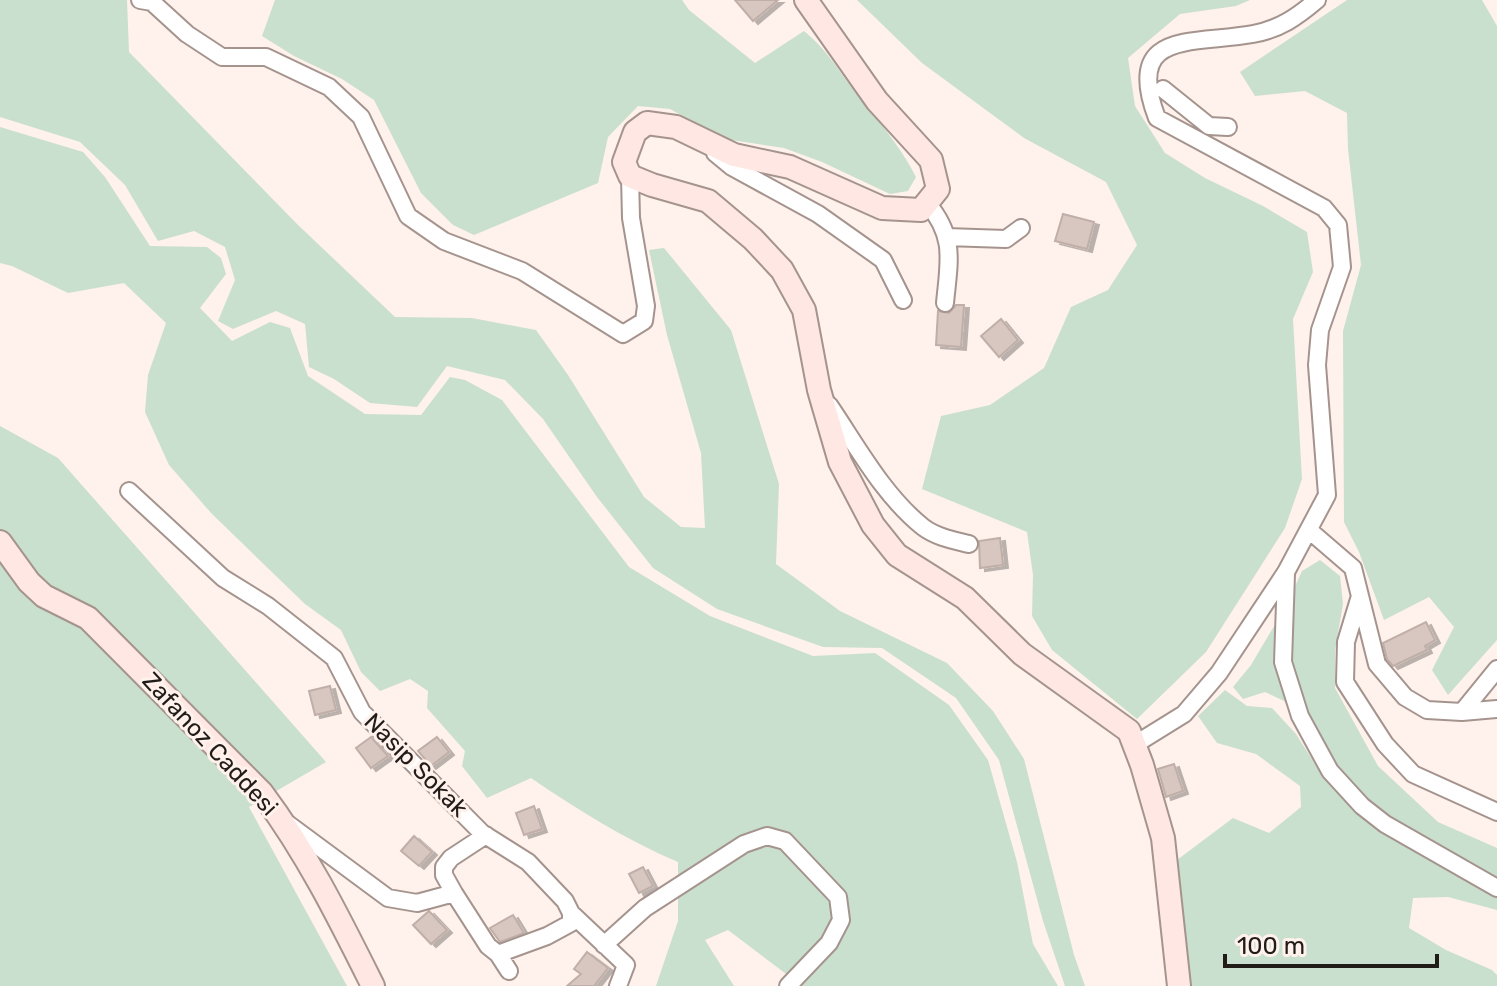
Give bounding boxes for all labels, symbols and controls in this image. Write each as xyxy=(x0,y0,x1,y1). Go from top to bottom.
street label: Zafanoz Caddesi xyxy=(137,667,283,821)
street label: Nasip Sokak xyxy=(358,707,474,823)
scale bar xyxy=(1225,918,1437,968)
text: 100 m xyxy=(1237,932,1305,960)

